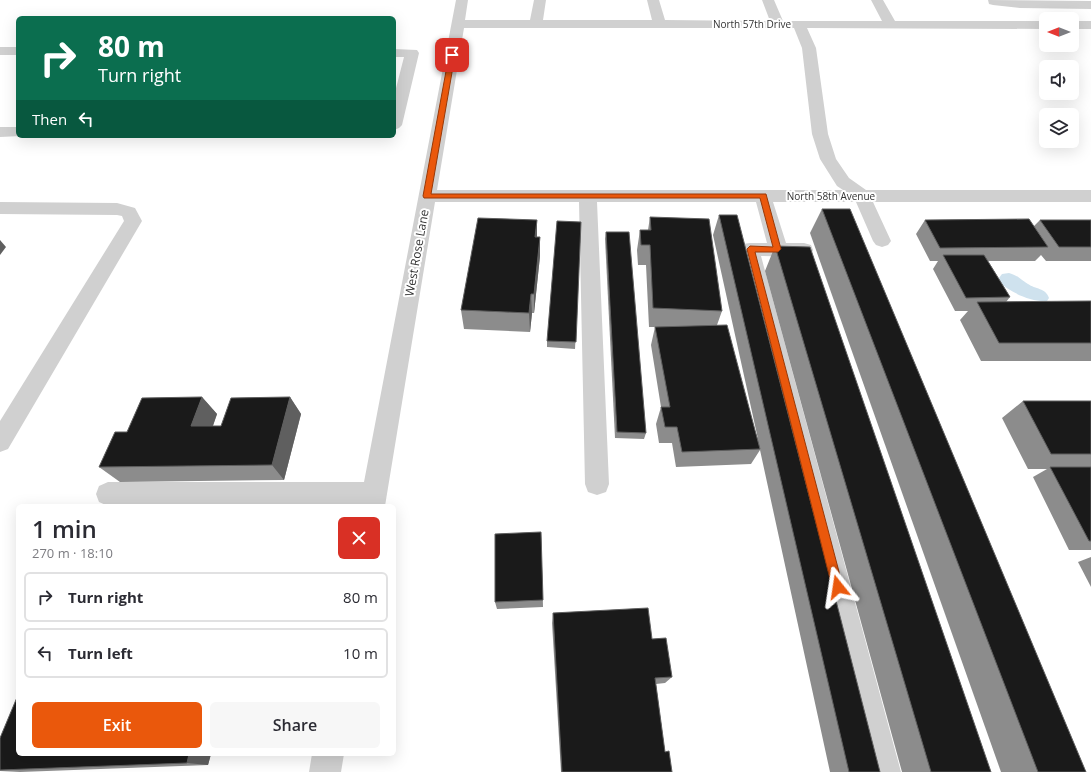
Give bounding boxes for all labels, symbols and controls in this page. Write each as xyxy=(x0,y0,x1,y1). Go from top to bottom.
north arrow xyxy=(1039,12,1079,52)
map controls xyxy=(1039,12,1079,148)
street label: North 57th Drive xyxy=(713,17,791,31)
text: 80 m xyxy=(98,27,165,65)
icon: right xyxy=(32,32,84,84)
pin xyxy=(435,38,469,72)
icon: arrive xyxy=(441,44,463,66)
button: sound xyxy=(1039,60,1079,100)
text: Turn right xyxy=(98,63,181,87)
icon: left xyxy=(75,108,97,130)
button: layers xyxy=(1039,108,1079,148)
text: Then xyxy=(32,109,67,129)
street label: North 58th Avenue xyxy=(787,189,876,203)
street label: West Rose Lane xyxy=(400,208,433,298)
text: 1 min xyxy=(32,512,97,545)
button: close xyxy=(338,517,380,559)
text: 270 m · 18:10 xyxy=(32,544,113,562)
position arrow xyxy=(817,566,859,608)
icon: right xyxy=(34,586,56,608)
text: Turn right xyxy=(68,587,143,607)
text: 80 m xyxy=(343,587,378,607)
icon: left xyxy=(34,642,56,664)
text: Turn left xyxy=(68,643,133,663)
text: 10 m xyxy=(343,643,378,663)
button: Exit xyxy=(32,702,202,748)
button: Share xyxy=(210,702,380,748)

